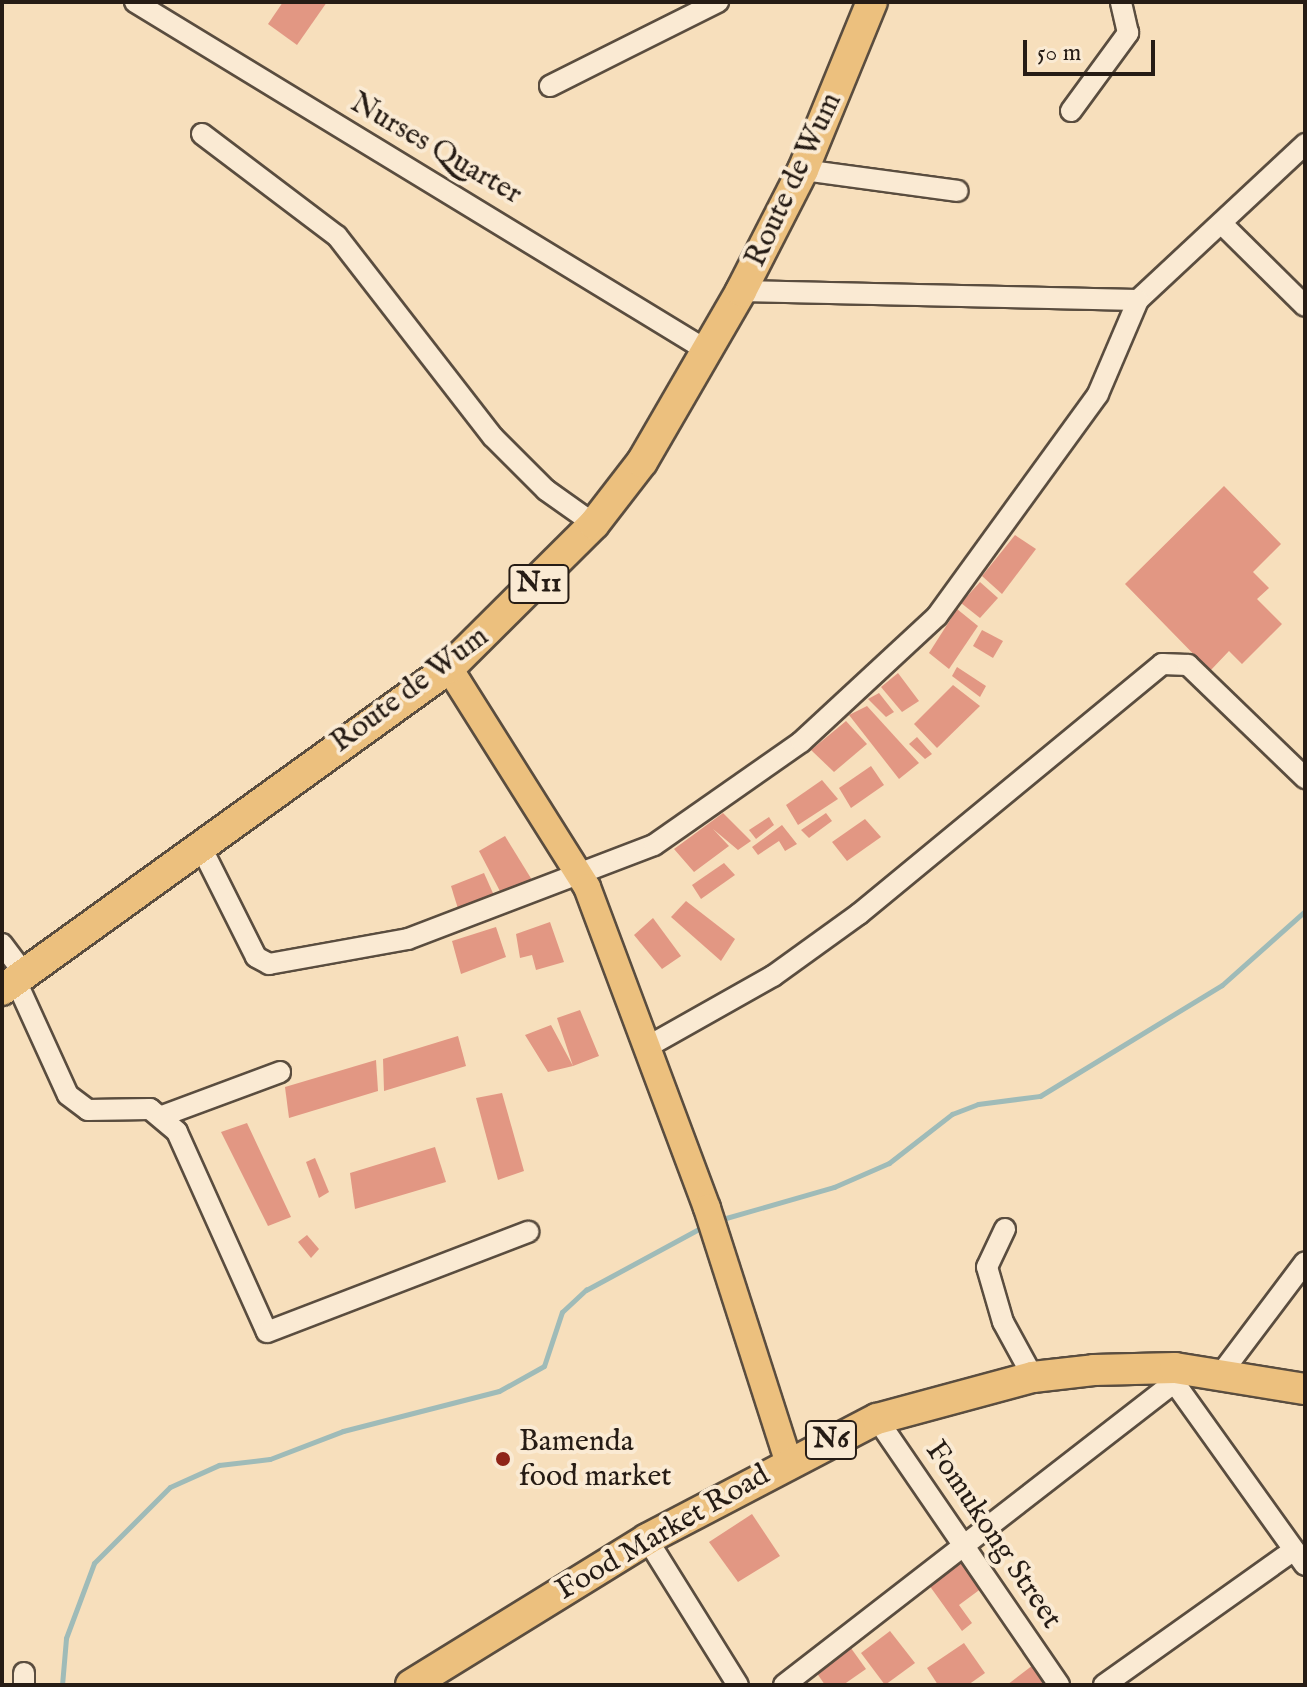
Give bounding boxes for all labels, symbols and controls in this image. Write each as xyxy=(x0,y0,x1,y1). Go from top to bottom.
scale bar xyxy=(1027,24,1159,74)
text: 50 m xyxy=(1037,38,1081,69)
street label: Nurses Quarter xyxy=(344,85,528,213)
street label: Route de Wum xyxy=(738,87,850,273)
road number: N11 xyxy=(507,560,571,608)
street label: Route de Wum xyxy=(324,619,496,761)
road number: N6 xyxy=(803,1416,859,1464)
place label: Bamenda food market xyxy=(519,1424,672,1494)
street label: Fomukong Street xyxy=(917,1434,1069,1636)
marker: Bamenda food market xyxy=(494,1450,512,1468)
street label: Food Market Road xyxy=(550,1457,776,1609)

